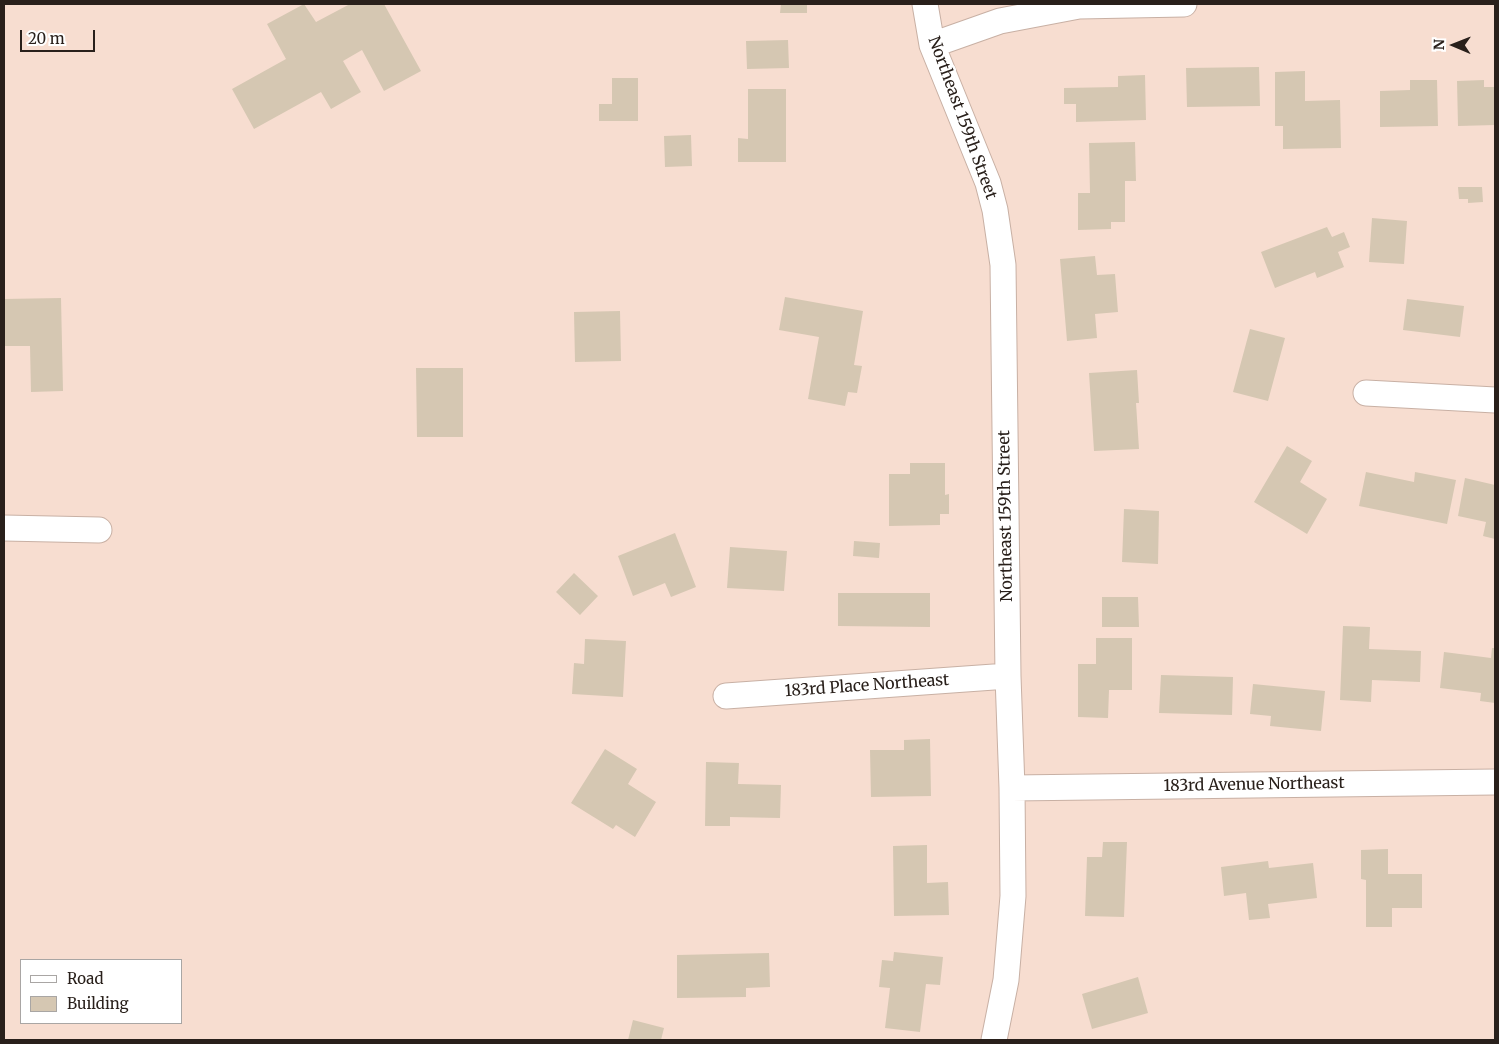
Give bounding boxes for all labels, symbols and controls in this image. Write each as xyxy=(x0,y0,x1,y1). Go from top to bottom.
scale bar xyxy=(22,20,98,52)
north arrow xyxy=(1429,20,1479,70)
text: 20 m xyxy=(28,29,65,48)
street label: Northeast 159th Street xyxy=(924,34,1000,202)
text: N xyxy=(1430,39,1448,50)
street label: Northeast 159th Street xyxy=(995,430,1017,602)
street label: 183rd Place Northeast xyxy=(784,671,950,701)
street label: 183rd Avenue Northeast xyxy=(1163,774,1345,796)
legend xyxy=(20,959,182,1024)
text: Road xyxy=(67,969,103,988)
text: Building xyxy=(67,994,129,1013)

